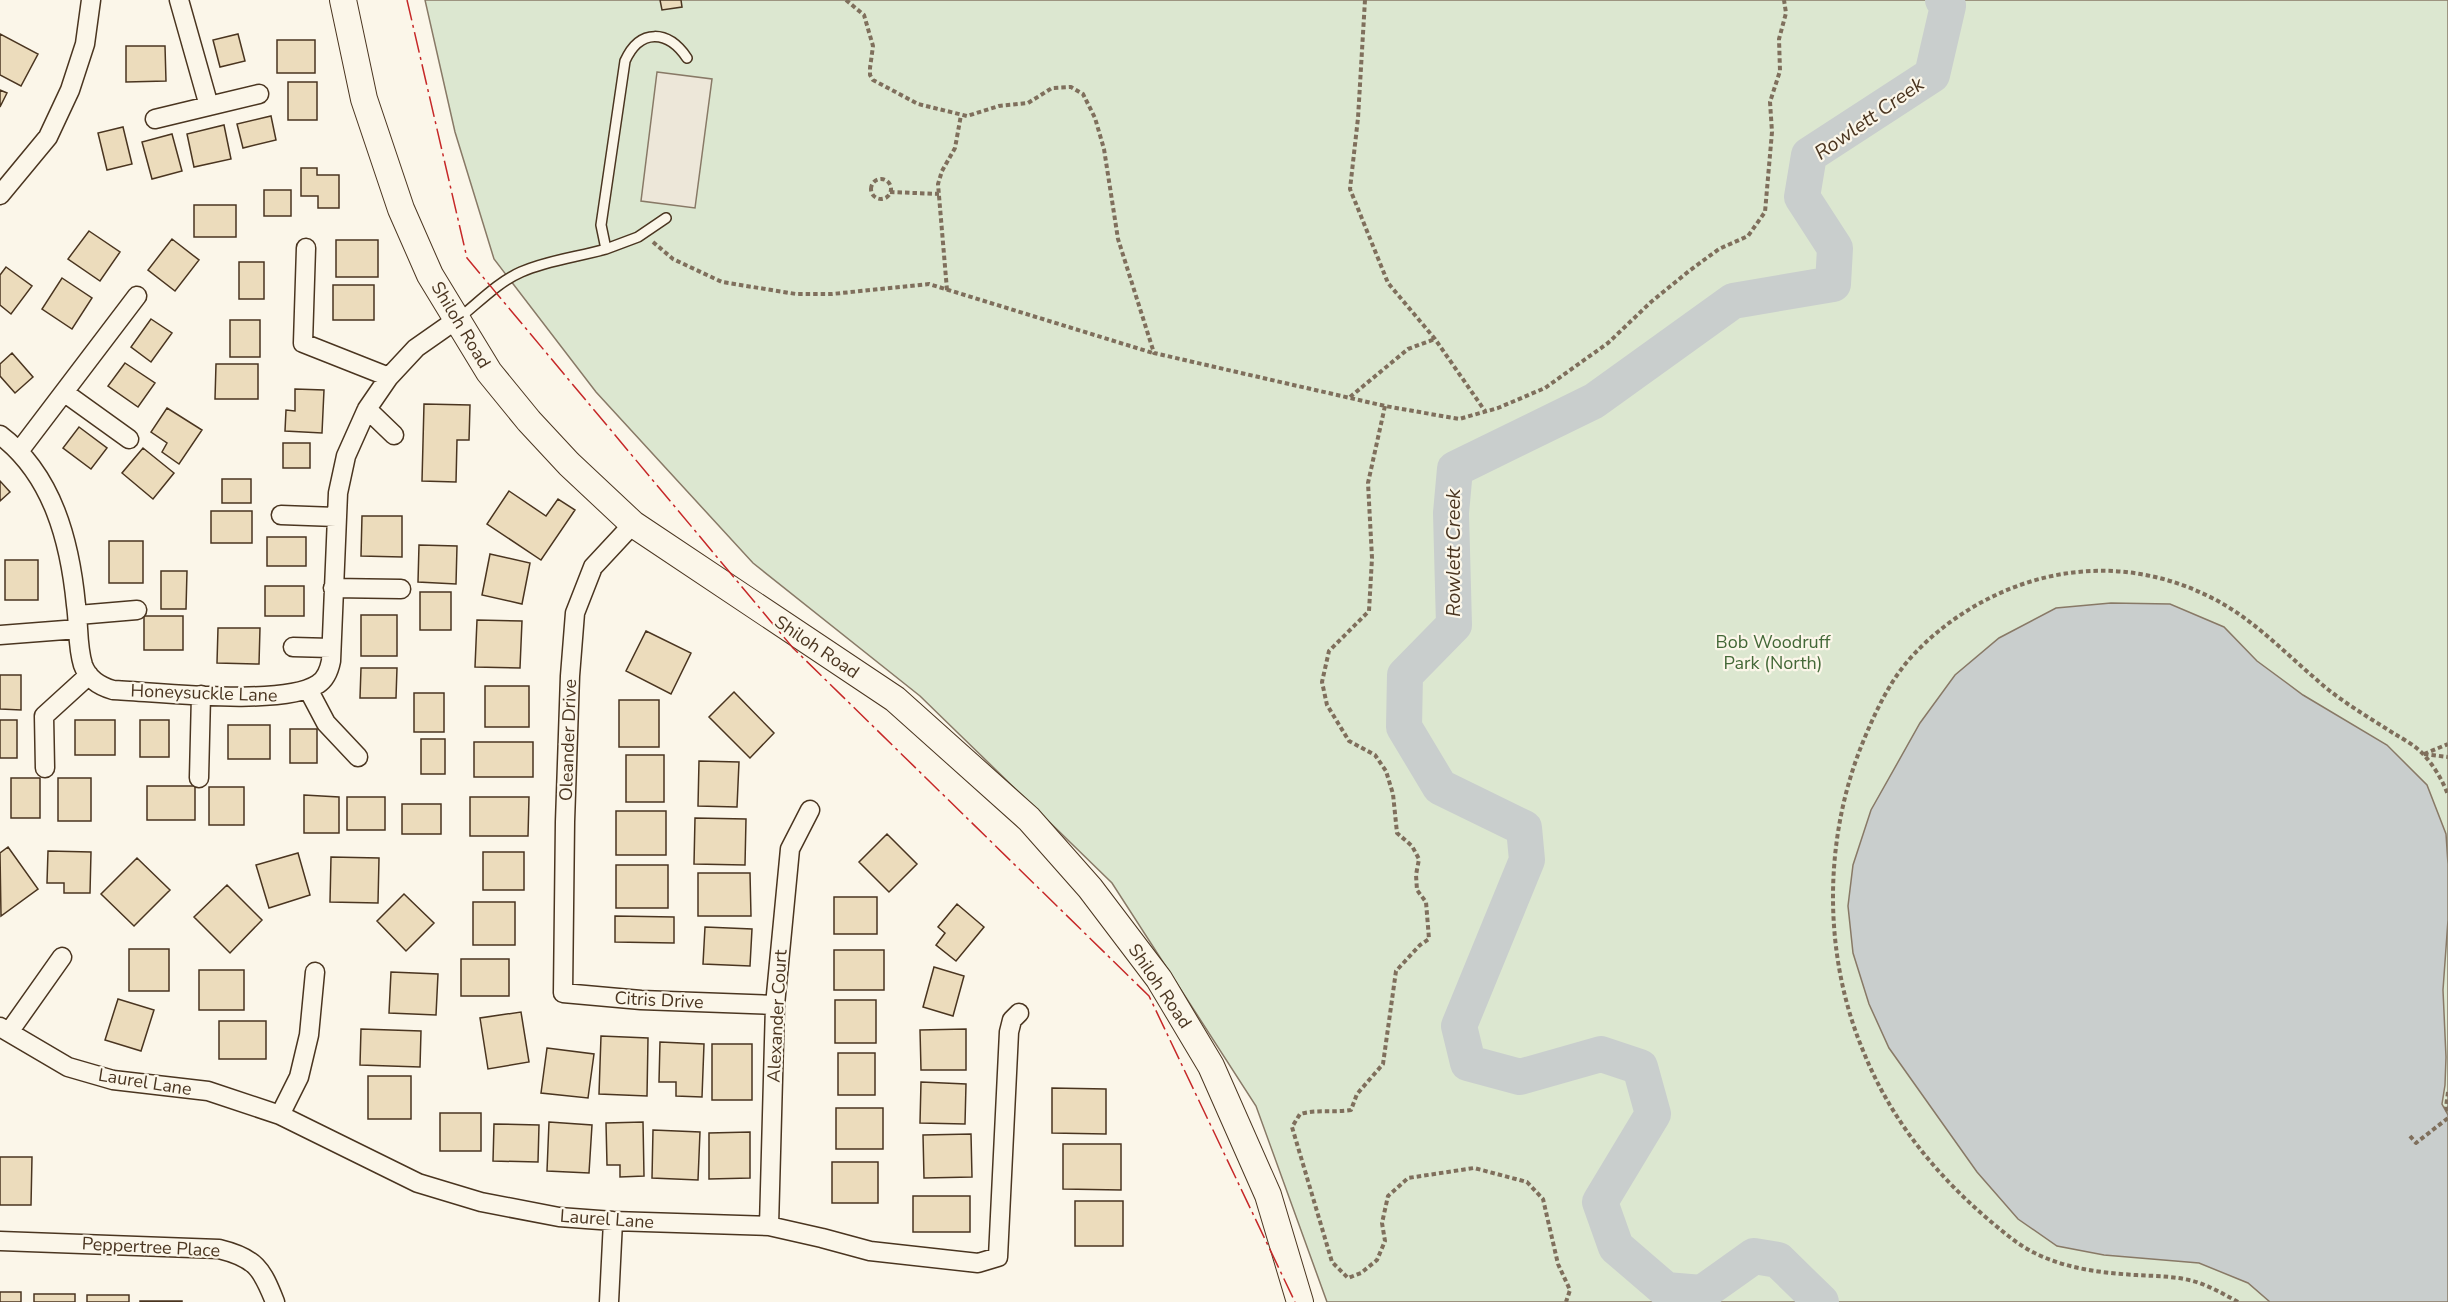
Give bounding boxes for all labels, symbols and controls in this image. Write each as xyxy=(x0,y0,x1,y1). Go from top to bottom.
water label: Rowlett Creek xyxy=(1809,70,1930,166)
street label: Shiloh Road xyxy=(426,277,496,373)
water label: Rowlett Creek xyxy=(1440,488,1467,617)
street label: Shiloh Road xyxy=(770,610,864,684)
park label: Bob Woodruff Park (North) xyxy=(1716,630,1831,675)
street label: Honeysuckle Lane xyxy=(130,678,278,708)
street label: Oleander Drive xyxy=(554,679,582,801)
street label: Shiloh Road xyxy=(1123,939,1197,1033)
street label: Alexander Court xyxy=(762,948,792,1083)
street label: Citris Drive xyxy=(614,986,704,1014)
street label: Laurel Lane xyxy=(97,1063,193,1101)
street label: Laurel Lane xyxy=(559,1204,655,1234)
street label: Peppertree Place xyxy=(81,1231,221,1263)

